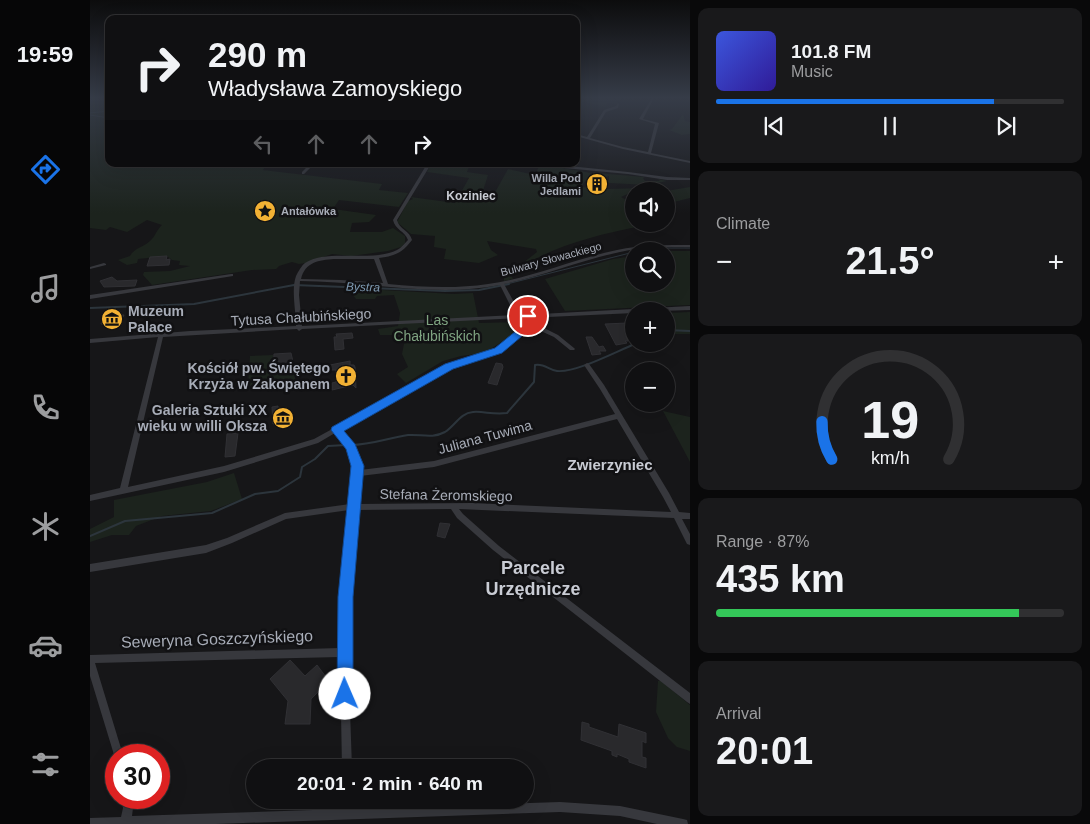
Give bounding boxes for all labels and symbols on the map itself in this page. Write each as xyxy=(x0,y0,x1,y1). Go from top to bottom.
place label: Willa Pod Jedlami xyxy=(532,172,581,197)
building icon: Willa Pod Jedlami xyxy=(585,172,609,196)
district label: Koziniec xyxy=(446,189,496,203)
place icon: Antałówka xyxy=(253,199,277,223)
place label: Antałówka xyxy=(281,205,337,217)
street label: Bulwary Słowackiego xyxy=(499,240,603,278)
water label: Bystra xyxy=(346,279,381,295)
pin xyxy=(507,295,549,337)
place label: Muzeum Palace xyxy=(128,303,184,335)
street label: Tytusa Chałubińskiego xyxy=(230,305,372,329)
museum icon: Muzeum Palace xyxy=(100,307,124,331)
park label: Las Chałubińskich xyxy=(393,312,481,344)
place label: Kościół pw. Świętego Krzyża w Zakopanem xyxy=(187,359,330,392)
church icon: Kościół pw. Świętego Krzyża w Zakopanem xyxy=(334,364,358,388)
place label: Galeria Sztuki XX wieku w willi Oksza xyxy=(137,402,268,434)
museum icon: Galeria Sztuki XX wieku w willi Oksza xyxy=(271,406,295,430)
street label: Juliana Tuwima xyxy=(436,417,534,457)
district label: Zwierzyniec xyxy=(567,456,653,473)
street label: Stefana Żeromskiego xyxy=(379,485,513,504)
district label: Parcele Urzędnicze xyxy=(485,558,581,599)
street label: Seweryna Goszczyńskiego xyxy=(121,627,313,651)
position arrow xyxy=(318,667,370,719)
speed limit sign: 30 xyxy=(105,744,170,809)

